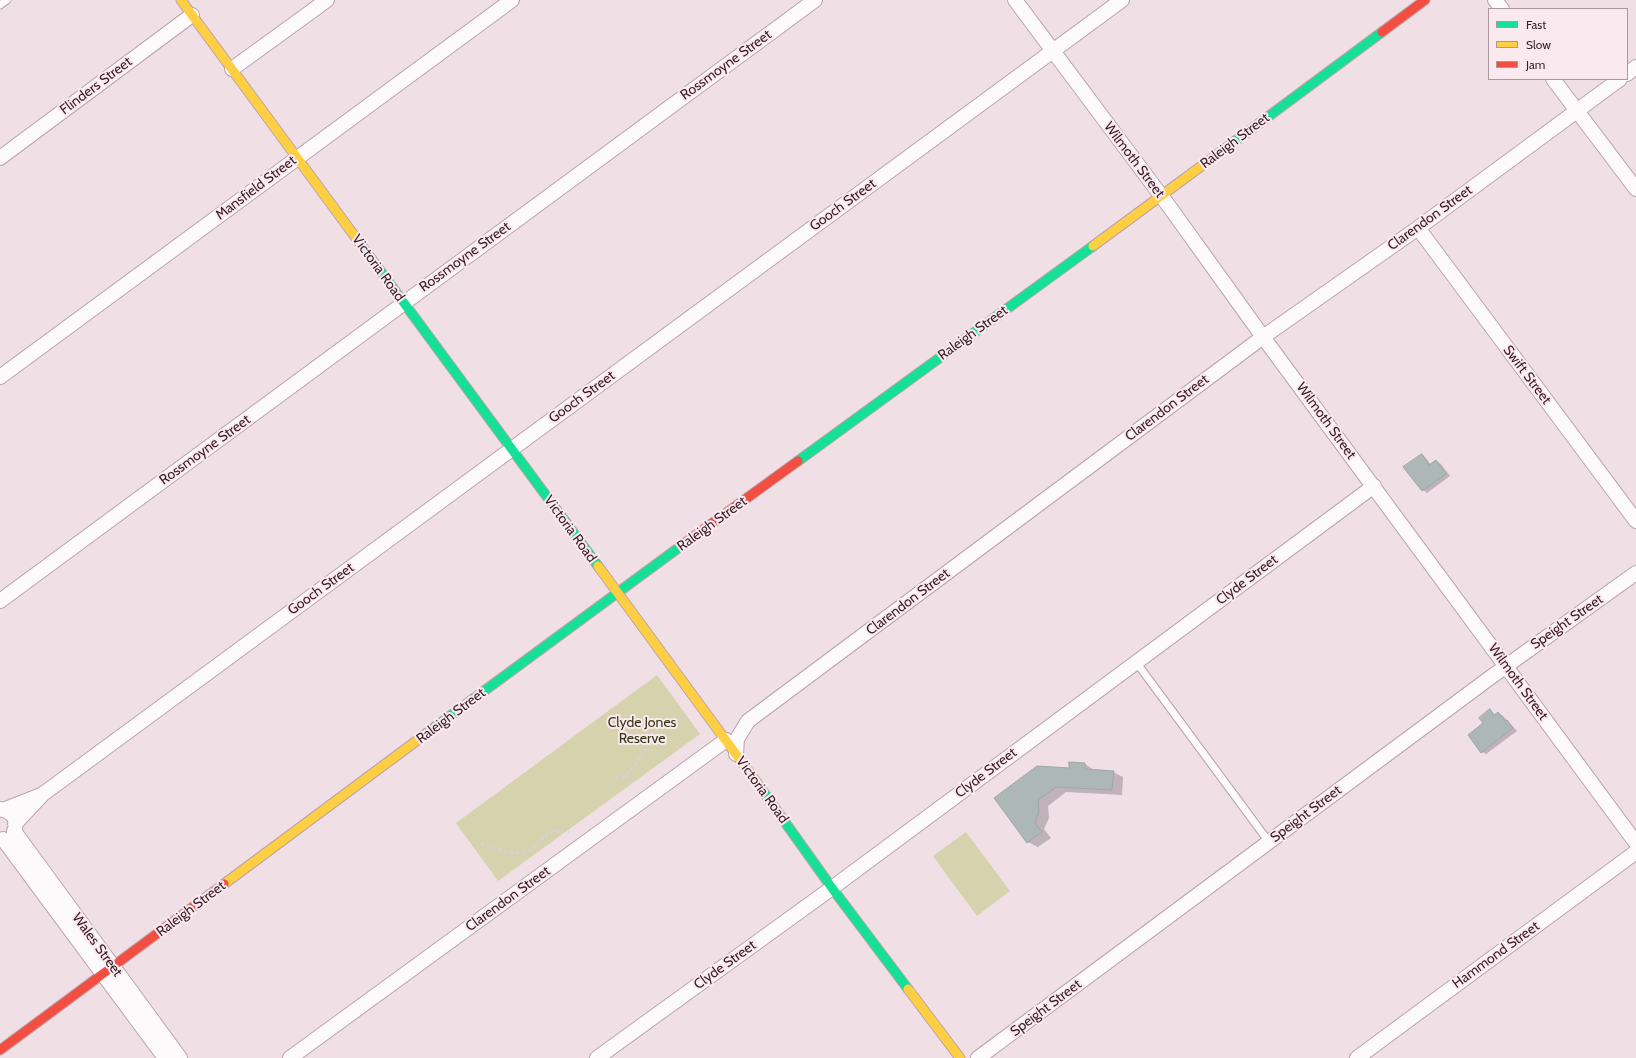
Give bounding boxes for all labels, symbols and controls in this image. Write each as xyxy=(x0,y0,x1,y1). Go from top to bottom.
legend xyxy=(1488,8,1628,80)
text: Fast xyxy=(1526,17,1546,32)
street label: Rossmoyne Street xyxy=(677,26,775,104)
text: Slow xyxy=(1526,37,1551,52)
street label: Flinders Street xyxy=(57,54,135,118)
text: Jam xyxy=(1526,57,1545,72)
street label: Raleigh Street xyxy=(1197,110,1273,172)
street label: Wilmoth Street xyxy=(1100,119,1168,201)
street label: Mansfield Street xyxy=(212,152,300,224)
street label: Gooch Street xyxy=(807,175,879,235)
street label: Clarendon Street xyxy=(1384,182,1476,254)
street label: Rossmoyne Street xyxy=(416,218,514,296)
street label: Victoria Road xyxy=(348,231,408,305)
street label: Raleigh Street xyxy=(935,302,1011,364)
street label: Swift Street xyxy=(1499,342,1555,408)
street label: Gooch Street xyxy=(546,367,618,427)
street label: Clarendon Street xyxy=(1122,371,1212,445)
street label: Wilmoth Street xyxy=(1293,379,1359,463)
street label: Rossmoyne Street xyxy=(156,411,254,489)
street label: Victoria Road xyxy=(540,492,600,566)
street label: Raleigh Street xyxy=(674,493,750,555)
street label: Clyde Street xyxy=(1213,551,1281,609)
street label: Gooch Street xyxy=(285,559,357,619)
street label: Clarendon Street xyxy=(863,565,953,639)
street label: Speight Street xyxy=(1528,591,1606,653)
street label: Wilmoth Street xyxy=(1485,640,1551,724)
street label: Raleigh Street xyxy=(413,685,489,747)
park label: Clyde Jones Reserve xyxy=(608,715,676,748)
street label: Clyde Street xyxy=(952,744,1020,802)
street label: Victoria Road xyxy=(732,753,792,827)
street label: Speight Street xyxy=(1267,782,1345,846)
street label: Clarendon Street xyxy=(462,863,554,935)
street label: Raleigh Street xyxy=(153,878,229,940)
street label: Wales Street xyxy=(68,910,126,980)
street label: Hammond Street xyxy=(1449,918,1543,992)
street label: Clyde Street xyxy=(691,937,759,993)
street label: Speight Street xyxy=(1007,976,1085,1040)

